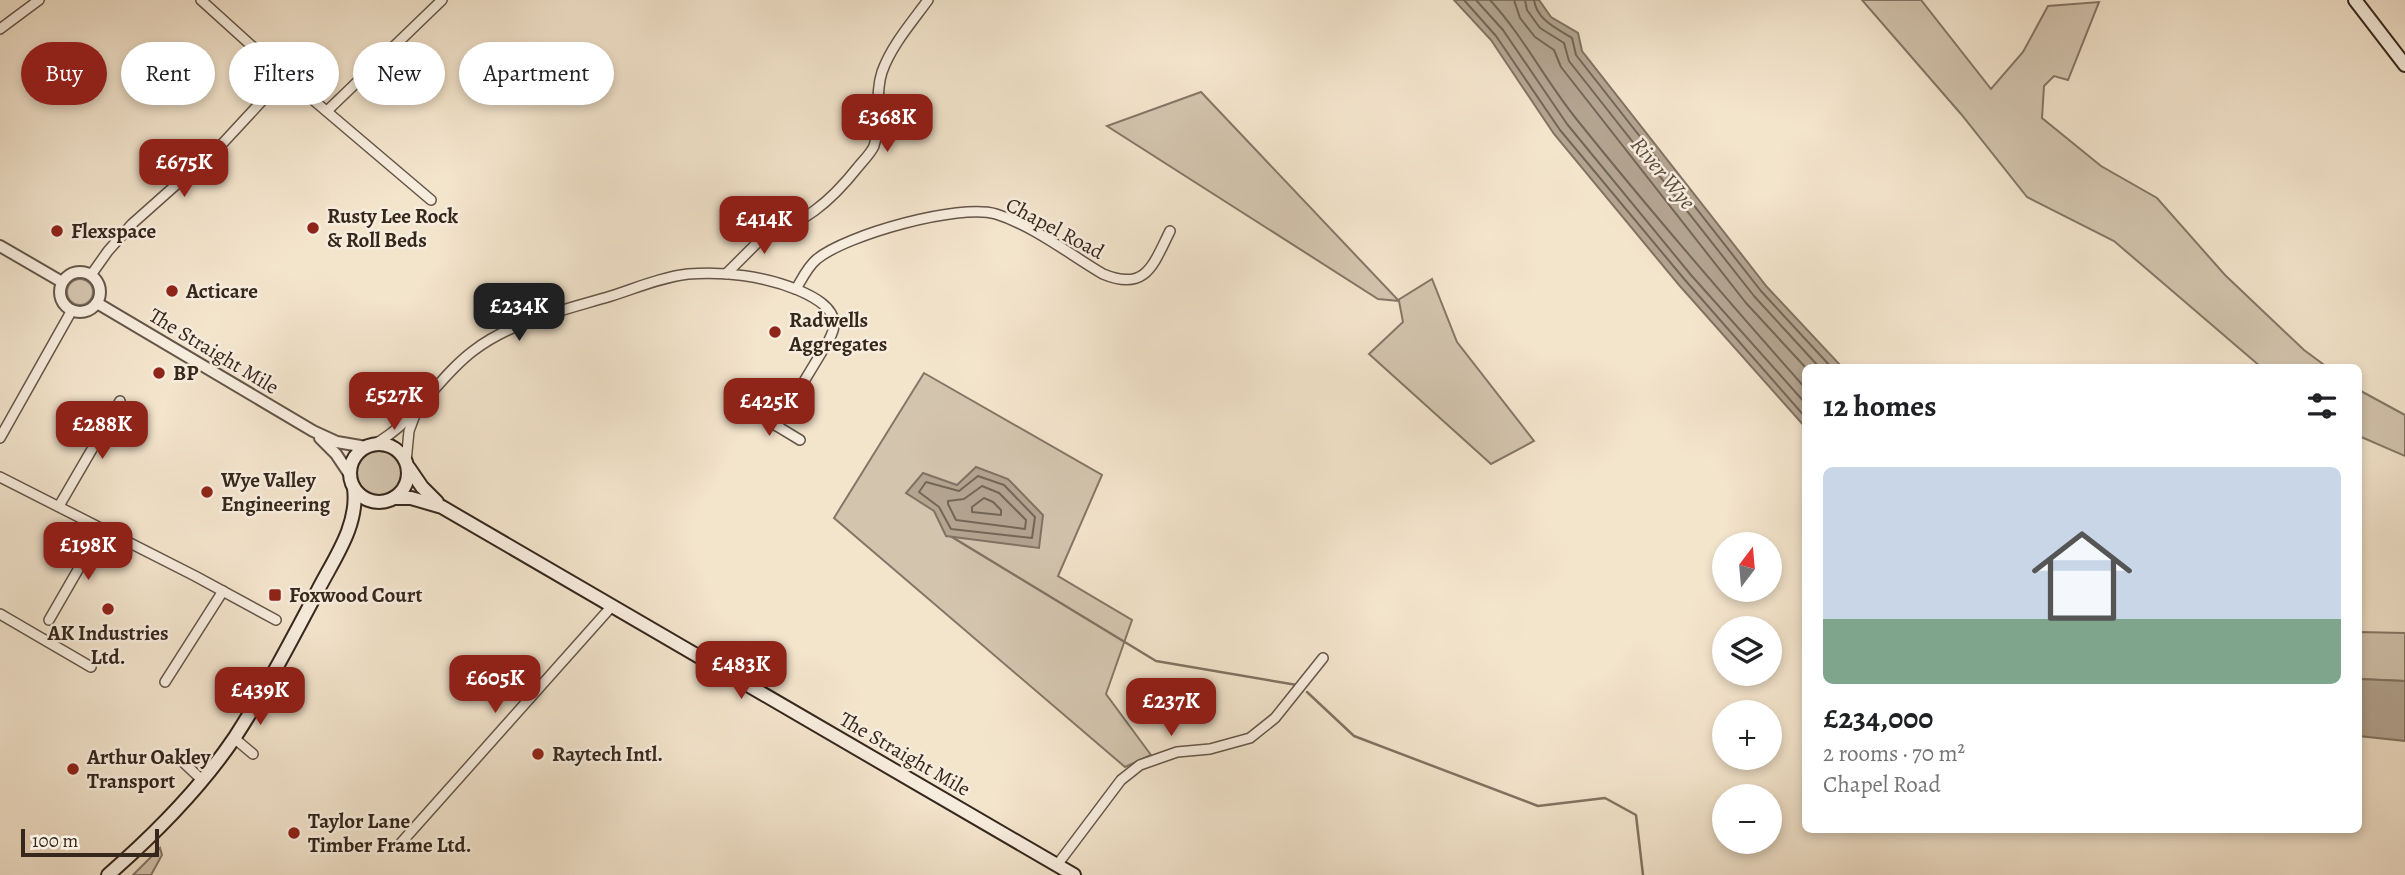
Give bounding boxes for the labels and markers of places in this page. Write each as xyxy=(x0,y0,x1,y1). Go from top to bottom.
pin: £368K xyxy=(838,94,936,154)
pin: £675K xyxy=(135,140,233,199)
pin: £414K xyxy=(715,196,813,256)
place label: Rusty Lee Rock & Roll Beds xyxy=(327,202,458,254)
place label: Flexspace xyxy=(71,217,156,245)
marker: Rusty Lee Rock & Roll Beds xyxy=(305,220,321,236)
marker: Flexspace xyxy=(49,223,65,239)
place label: Acticare xyxy=(185,277,258,305)
marker: Acticare xyxy=(164,283,180,299)
pin: £234K xyxy=(470,284,568,343)
place label: Radwells Aggregates xyxy=(788,306,887,358)
marker: Radwells Aggregates xyxy=(767,324,783,340)
place label: BP xyxy=(173,359,198,387)
marker: BP xyxy=(151,365,167,381)
pin: £527K xyxy=(345,372,443,432)
pin: £425K xyxy=(720,378,818,438)
pin: £288K xyxy=(53,402,151,461)
place label: Wye Valley Engineering xyxy=(220,466,330,518)
marker: Wye Valley Engineering xyxy=(199,484,215,500)
pin: £198K xyxy=(39,522,137,582)
place label: Foxwood Court xyxy=(289,581,422,609)
marker: Foxwood Court xyxy=(267,587,283,603)
marker: AK Industries Ltd. xyxy=(100,601,116,617)
place label: AK Industries Ltd. xyxy=(46,619,169,671)
pin: £483K xyxy=(692,642,790,701)
pin: £605K xyxy=(446,656,544,715)
pin: £439K xyxy=(211,668,309,727)
pin: £237K xyxy=(1122,678,1220,738)
place label: Raytech Intl. xyxy=(552,740,663,768)
place label: Arthur Oakley Transport xyxy=(86,743,212,795)
marker: Raytech Intl. xyxy=(530,746,546,762)
marker: Arthur Oakley Transport xyxy=(65,761,81,777)
place label: Taylor Lane Timber Frame Ltd. xyxy=(308,807,472,859)
marker: Taylor Lane Timber Frame Ltd. xyxy=(286,825,302,841)

